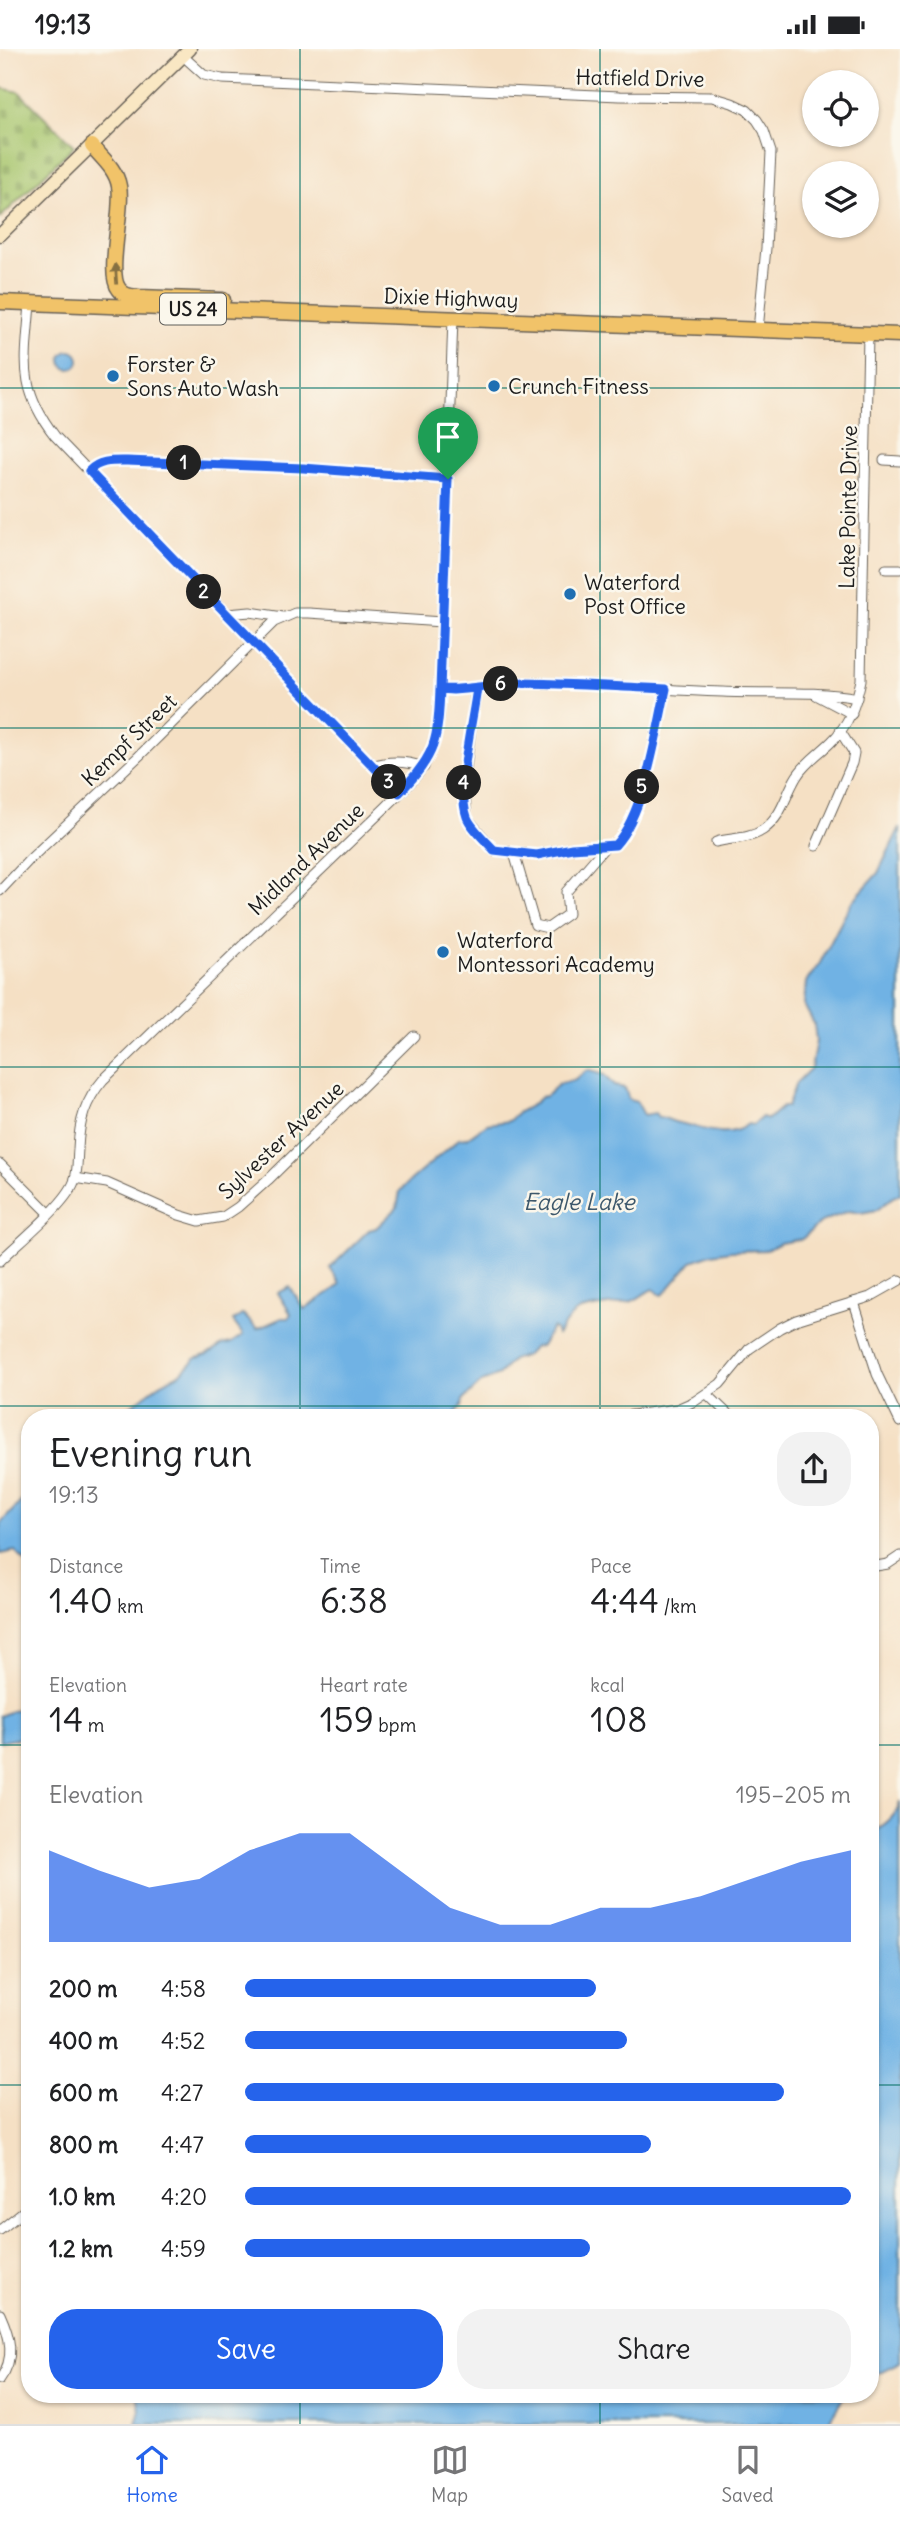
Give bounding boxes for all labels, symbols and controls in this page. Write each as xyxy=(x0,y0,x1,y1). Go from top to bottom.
text: 19:13 xyxy=(35,8,91,41)
street label: Hatfield Drive xyxy=(575,63,705,93)
map controls xyxy=(802,70,879,238)
button: locate xyxy=(802,70,879,147)
button: layers xyxy=(802,161,879,238)
one-way arrow xyxy=(110,263,121,285)
street label: Dixie Highway xyxy=(383,282,519,314)
road number: US 24 xyxy=(160,293,226,325)
place label: Forster & Sons Auto Wash xyxy=(127,351,279,402)
marker: Forster & Sons Auto Wash xyxy=(105,368,121,384)
place label: Crunch Fitness xyxy=(508,373,649,400)
marker: Crunch Fitness xyxy=(486,378,502,394)
pin xyxy=(418,407,478,479)
icon: arrive xyxy=(429,418,467,456)
street label: Lake Pointe Drive xyxy=(833,425,863,589)
pin: 1 xyxy=(166,445,202,481)
text: 1 xyxy=(180,450,187,474)
place label: Waterford Post Office xyxy=(584,569,686,620)
pin: 2 xyxy=(186,575,222,609)
text: 2 xyxy=(198,579,209,603)
marker: Waterford Post Office xyxy=(562,586,578,602)
pin: 6 xyxy=(484,667,518,701)
text: 6 xyxy=(495,671,506,695)
street label: Kempf Street xyxy=(76,688,182,792)
pin: 3 xyxy=(372,765,406,799)
pin: 4 xyxy=(447,765,482,801)
text: 3 xyxy=(383,769,394,793)
pin: 5 xyxy=(624,769,660,805)
text: 4 xyxy=(458,770,469,794)
text: 5 xyxy=(636,774,647,798)
street label: Midland Avenue xyxy=(242,797,370,921)
place label: Waterford Montessori Academy xyxy=(457,927,655,978)
marker: Waterford Montessori Academy xyxy=(435,944,451,960)
street label: Sylvester Avenue xyxy=(213,1075,349,1205)
water label: Eagle Lake xyxy=(523,1187,636,1216)
text: Evening run xyxy=(49,1430,252,1477)
button: share xyxy=(777,1432,851,1506)
text: 19:13 xyxy=(49,1480,99,1509)
text: Distance xyxy=(49,1554,123,1578)
text: Time xyxy=(320,1554,361,1578)
text: Pace xyxy=(590,1554,632,1578)
text: 1.40 xyxy=(49,1578,113,1622)
text: 6:38 xyxy=(320,1578,388,1622)
text: 4:44 xyxy=(590,1578,659,1622)
text: km xyxy=(113,1594,144,1618)
text: /km xyxy=(659,1594,697,1618)
text: Elevation xyxy=(49,1673,127,1697)
text: Heart rate xyxy=(320,1673,408,1697)
text: kcal xyxy=(590,1673,625,1697)
text: 14 xyxy=(49,1697,83,1741)
text: 159 xyxy=(320,1697,374,1741)
text: 108 xyxy=(590,1697,647,1741)
text: m xyxy=(83,1713,104,1737)
text: bpm xyxy=(374,1713,416,1737)
text: Elevation xyxy=(49,1780,143,1809)
text: 195–205 m xyxy=(736,1780,851,1809)
text: 200 m xyxy=(49,1974,118,2003)
text: 4:58 xyxy=(161,1974,206,2003)
text: 400 m xyxy=(49,2026,118,2055)
text: 4:52 xyxy=(161,2026,205,2055)
text: 600 m xyxy=(49,2078,118,2107)
text: 4:27 xyxy=(161,2078,203,2107)
text: 800 m xyxy=(49,2130,118,2159)
text: 4:47 xyxy=(161,2130,204,2159)
text: 1.0 km xyxy=(49,2182,115,2211)
text: 4:20 xyxy=(161,2182,207,2211)
text: 1.2 km xyxy=(49,2234,113,2263)
text: 4:59 xyxy=(161,2234,206,2263)
button: Save xyxy=(49,2309,443,2389)
button: Share xyxy=(457,2309,851,2389)
tab: Home xyxy=(126,2441,178,2507)
tab: Map xyxy=(431,2441,469,2507)
tab: Saved xyxy=(722,2441,774,2507)

